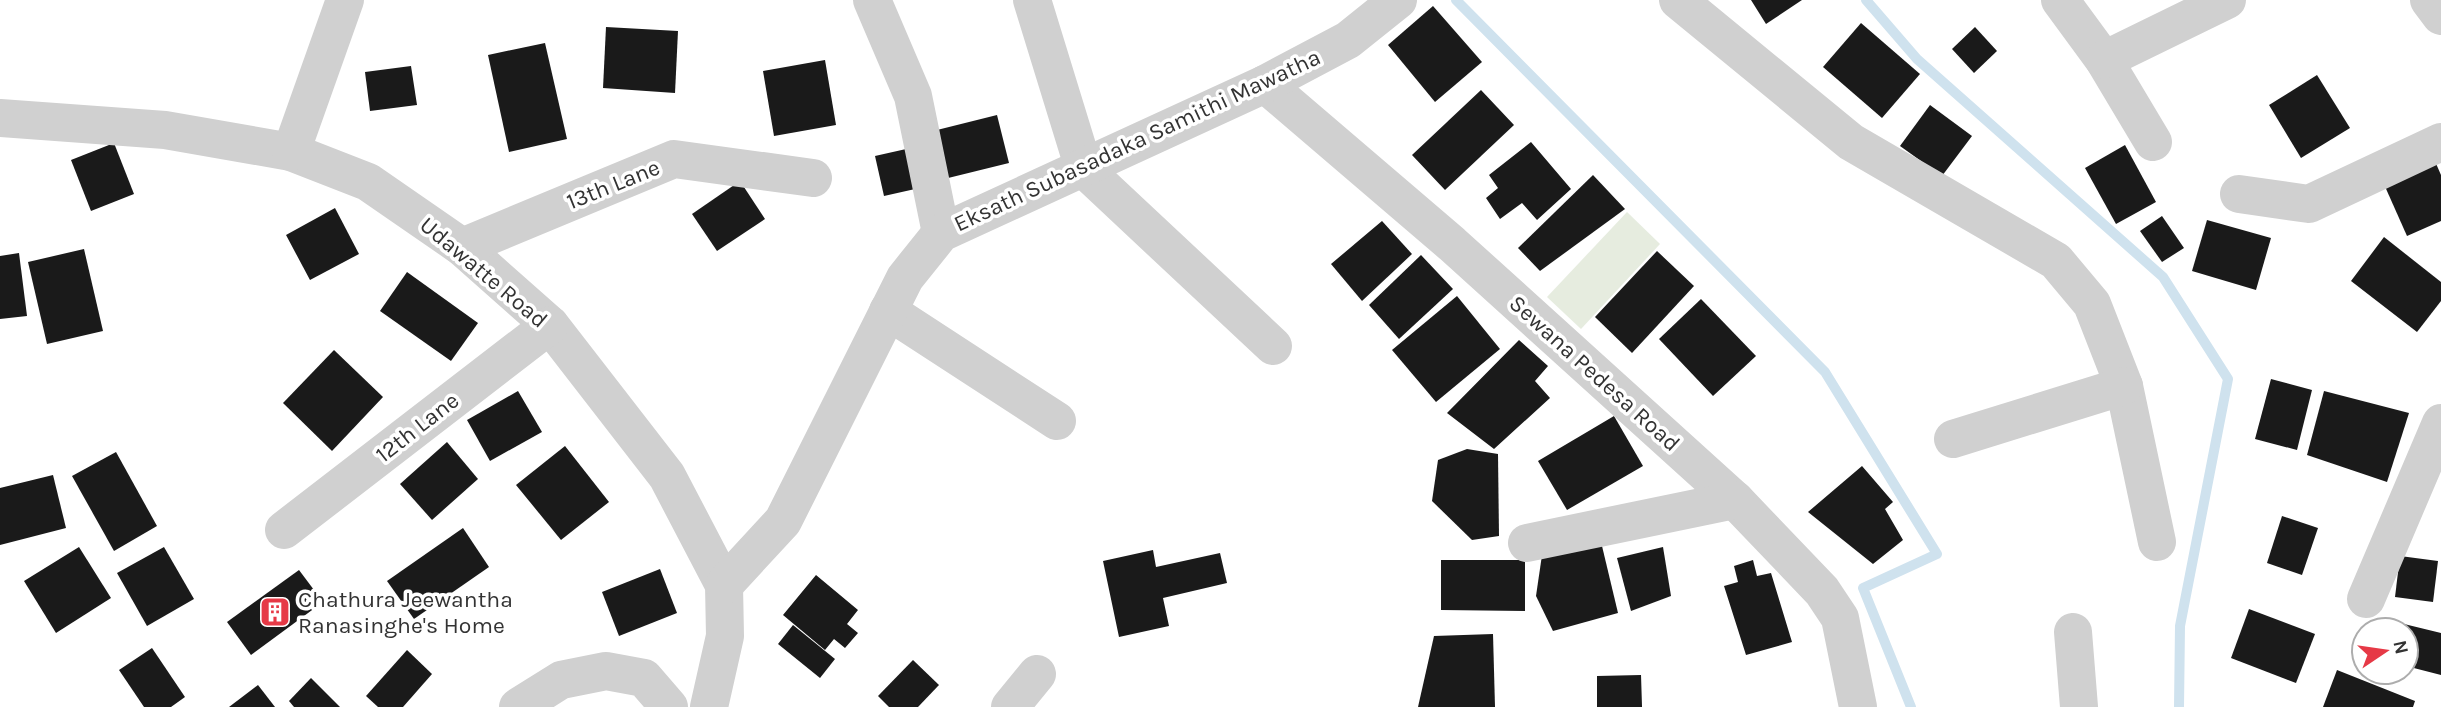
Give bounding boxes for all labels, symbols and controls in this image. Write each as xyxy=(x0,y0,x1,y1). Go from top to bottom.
street label: Eksath Subasadaka Samithi Mawatha xyxy=(950,43,1325,237)
street label: 13th Lane xyxy=(563,154,664,215)
street label: Udawatte Road xyxy=(414,211,553,334)
street label: Sewana Pedesa Road xyxy=(1504,290,1686,457)
street label: 12th Lane xyxy=(370,387,464,468)
place label: Chathura Jeewantha Ranasinghe's Home xyxy=(298,586,513,639)
building icon: Chathura Jeewantha Ranasinghe's Home xyxy=(258,595,292,629)
north arrow xyxy=(2350,616,2420,686)
text: N xyxy=(2388,638,2413,657)

